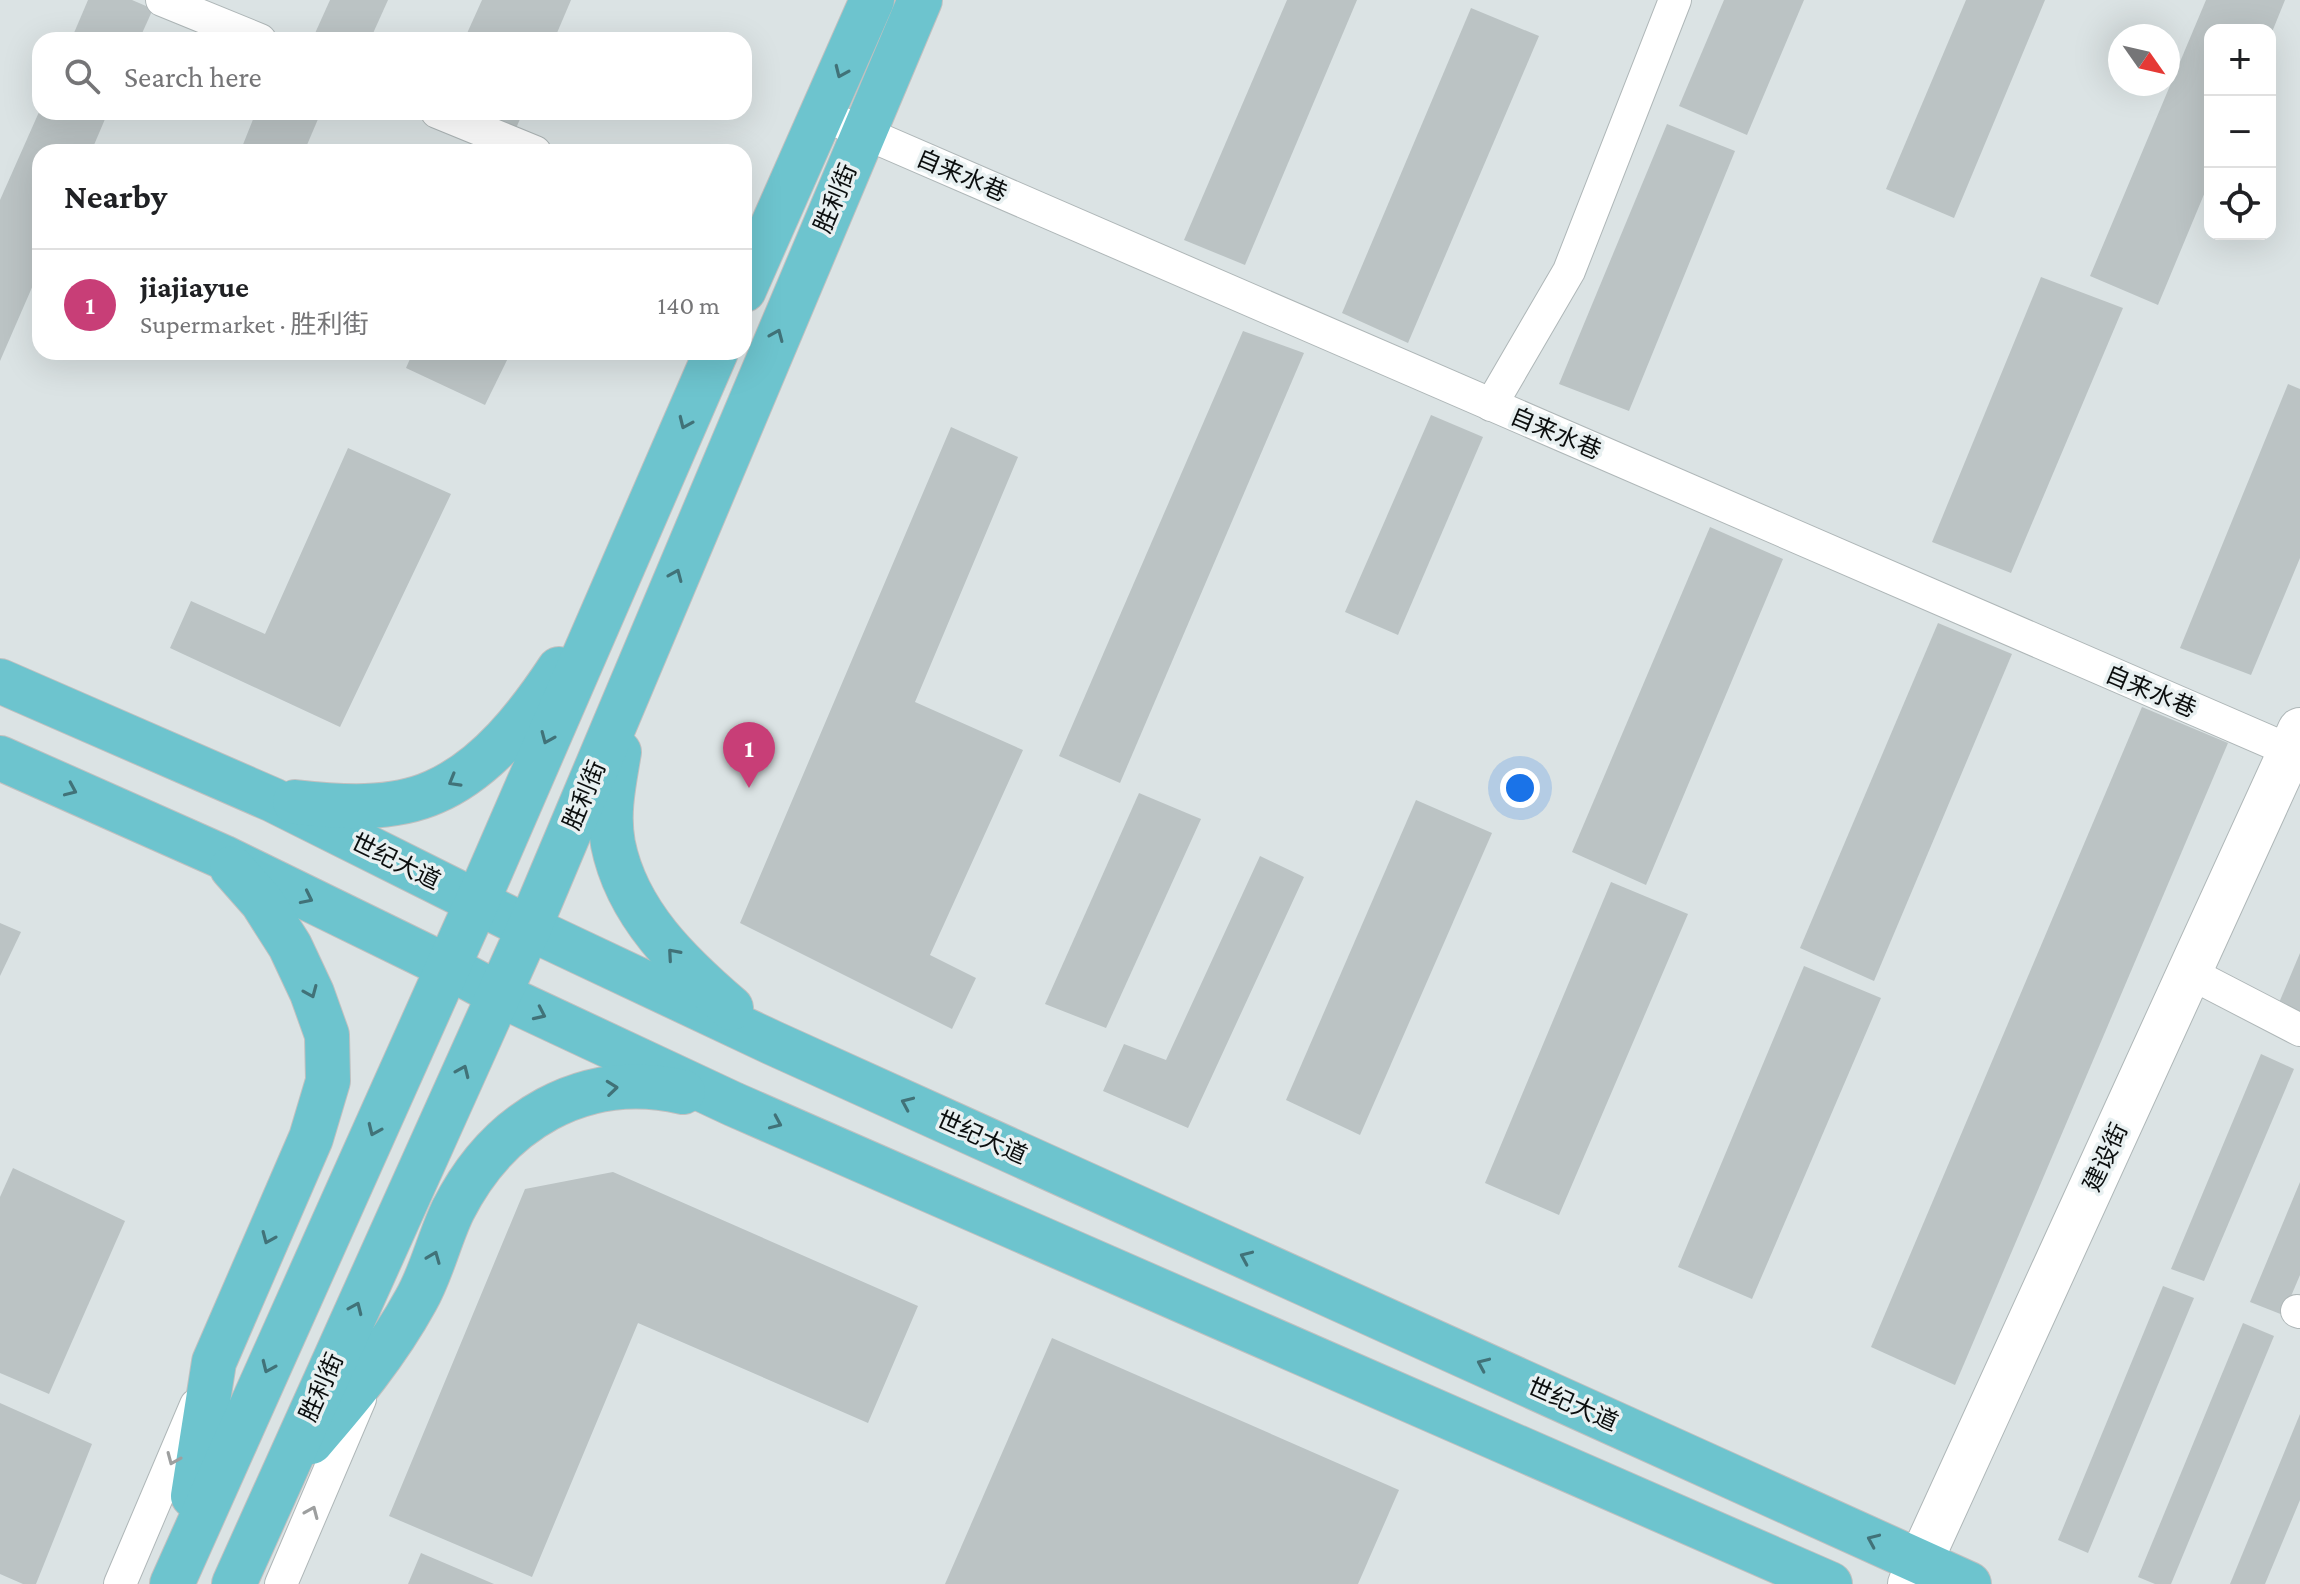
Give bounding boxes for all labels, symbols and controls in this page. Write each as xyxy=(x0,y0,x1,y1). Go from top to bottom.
north arrow xyxy=(2108,24,2180,96)
map controls xyxy=(2204,24,2276,240)
button: + xyxy=(2204,24,2276,96)
search box xyxy=(32,32,752,120)
icon: search xyxy=(60,54,104,98)
text: Search here xyxy=(124,60,262,93)
one-way arrow xyxy=(834,63,850,78)
button: − xyxy=(2204,96,2276,168)
street label: 自来水巷 xyxy=(913,144,1011,206)
street label: 胜利街 xyxy=(809,160,861,236)
button: locate xyxy=(2204,168,2276,240)
text: Nearby xyxy=(64,178,167,215)
text: jiajiayue xyxy=(140,270,249,303)
text: 1 xyxy=(85,291,95,320)
text: 140 m xyxy=(658,291,720,320)
text: Supermarket · 胜利街 xyxy=(140,310,369,339)
one-way arrow xyxy=(767,329,784,343)
street label: 自来水巷 xyxy=(1507,402,1605,464)
one-way arrow xyxy=(678,415,694,429)
one-way arrow xyxy=(667,569,683,583)
street label: 自来水巷 xyxy=(2102,660,2200,722)
pin: 1 xyxy=(723,722,775,788)
one-way arrow xyxy=(540,730,556,745)
street label: 胜利街 xyxy=(558,757,610,833)
your location xyxy=(1500,768,1540,808)
one-way arrow xyxy=(448,771,462,787)
one-way arrow xyxy=(63,780,77,796)
street label: 世纪大道 xyxy=(347,828,445,894)
one-way arrow xyxy=(299,888,314,904)
one-way arrow xyxy=(668,948,683,963)
one-way arrow xyxy=(301,984,317,998)
one-way arrow xyxy=(532,1004,547,1020)
one-way arrow xyxy=(454,1065,470,1079)
one-way arrow xyxy=(606,1080,619,1097)
one-way arrow xyxy=(901,1097,915,1113)
street label: 世纪大道 xyxy=(933,1105,1031,1169)
one-way arrow xyxy=(768,1113,782,1129)
street label: 建设街 xyxy=(2078,1119,2132,1195)
one-way arrow xyxy=(367,1121,383,1136)
one-way arrow xyxy=(262,1229,278,1244)
one-way arrow xyxy=(1240,1250,1254,1266)
one-way arrow xyxy=(425,1251,441,1265)
one-way arrow xyxy=(347,1302,363,1316)
street label: 胜利街 xyxy=(294,1349,348,1425)
one-way arrow xyxy=(1477,1358,1491,1374)
one-way arrow xyxy=(261,1359,277,1373)
street label: 世纪大道 xyxy=(1524,1372,1622,1436)
one-way arrow xyxy=(166,1452,183,1466)
one-way arrow xyxy=(302,1506,318,1520)
one-way arrow xyxy=(1866,1534,1881,1550)

